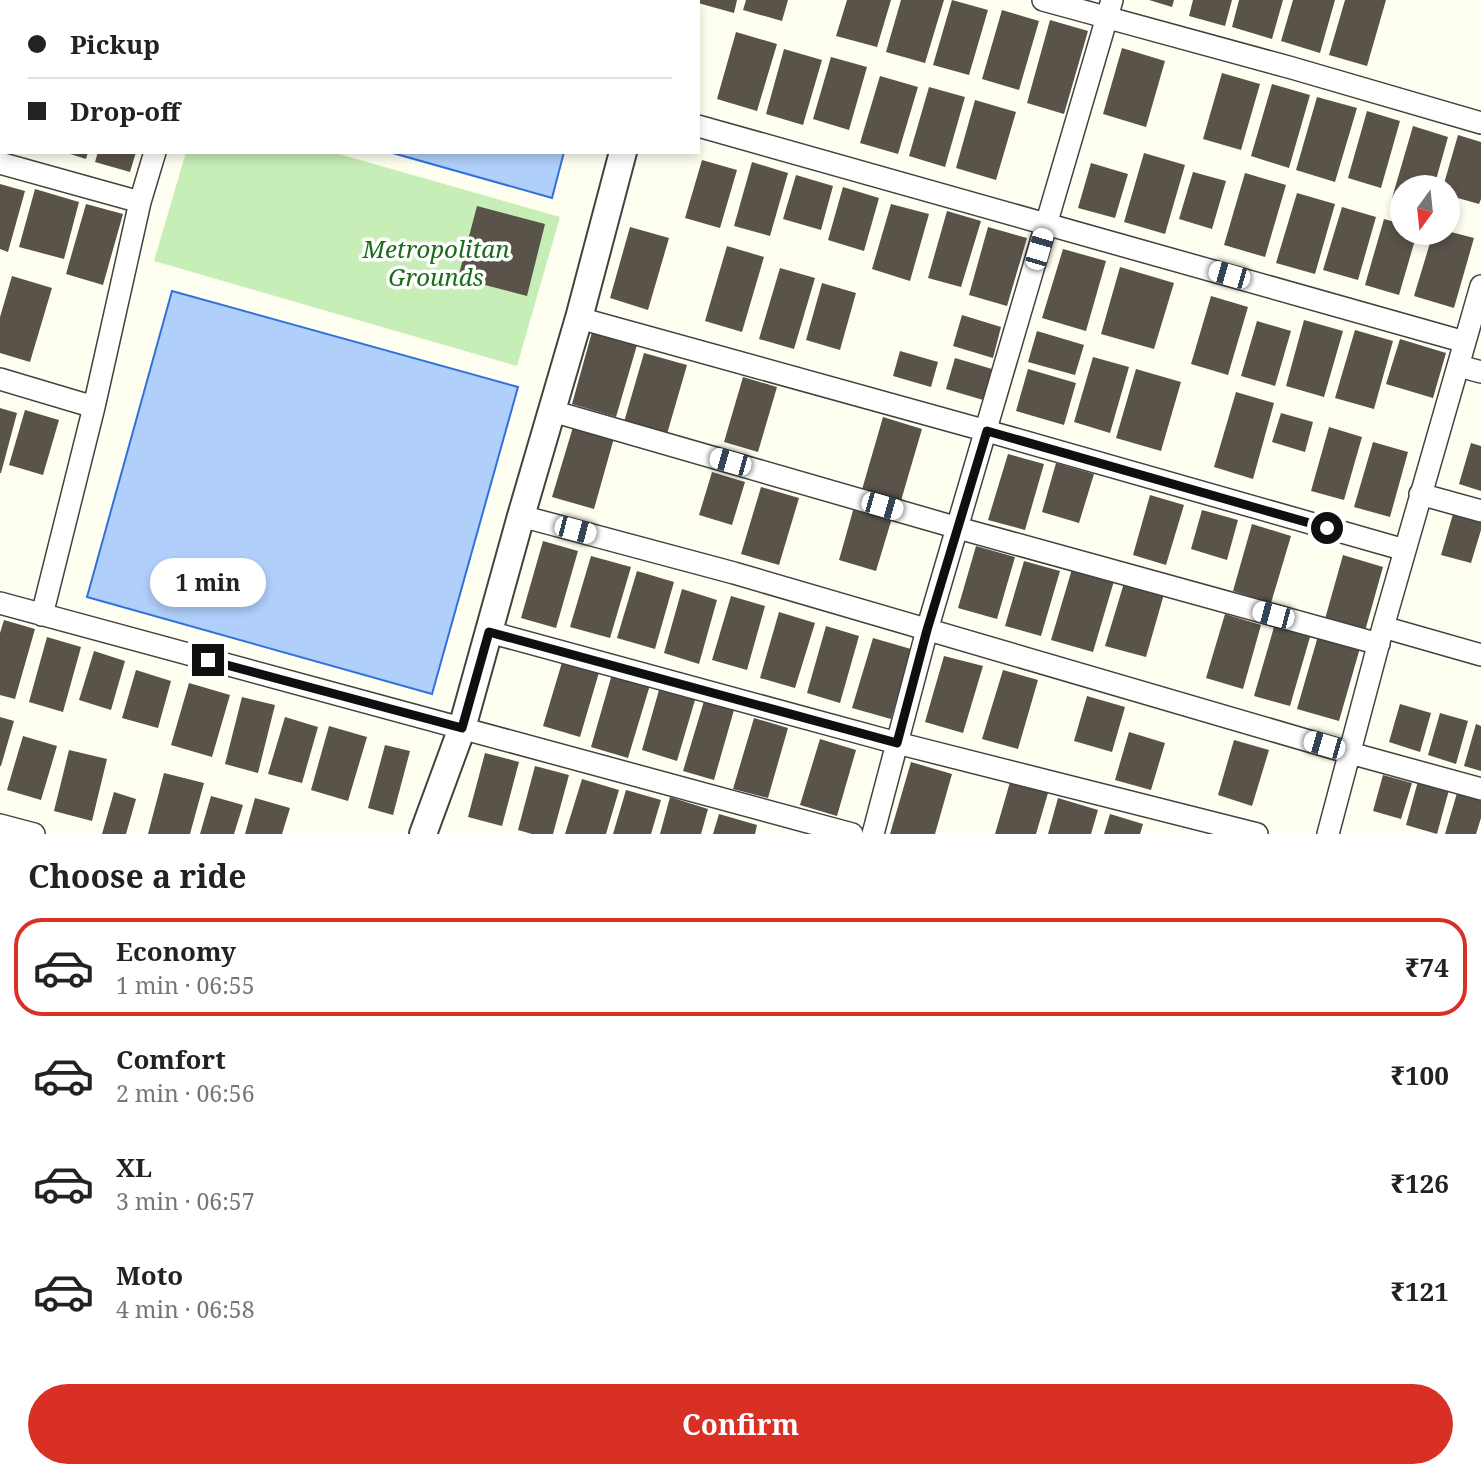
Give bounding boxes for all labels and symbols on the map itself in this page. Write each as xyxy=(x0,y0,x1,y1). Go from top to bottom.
north arrow xyxy=(1390,175,1460,245)
car xyxy=(1024,226,1055,272)
park label: Metropolitan Grounds xyxy=(361,232,510,293)
car xyxy=(1206,259,1253,291)
car xyxy=(707,446,754,478)
car xyxy=(859,490,906,522)
route start xyxy=(1311,512,1343,544)
car xyxy=(552,514,599,546)
callout: 1 min xyxy=(150,558,266,608)
car xyxy=(1250,599,1297,631)
route end xyxy=(192,644,224,676)
car xyxy=(1301,729,1348,761)

